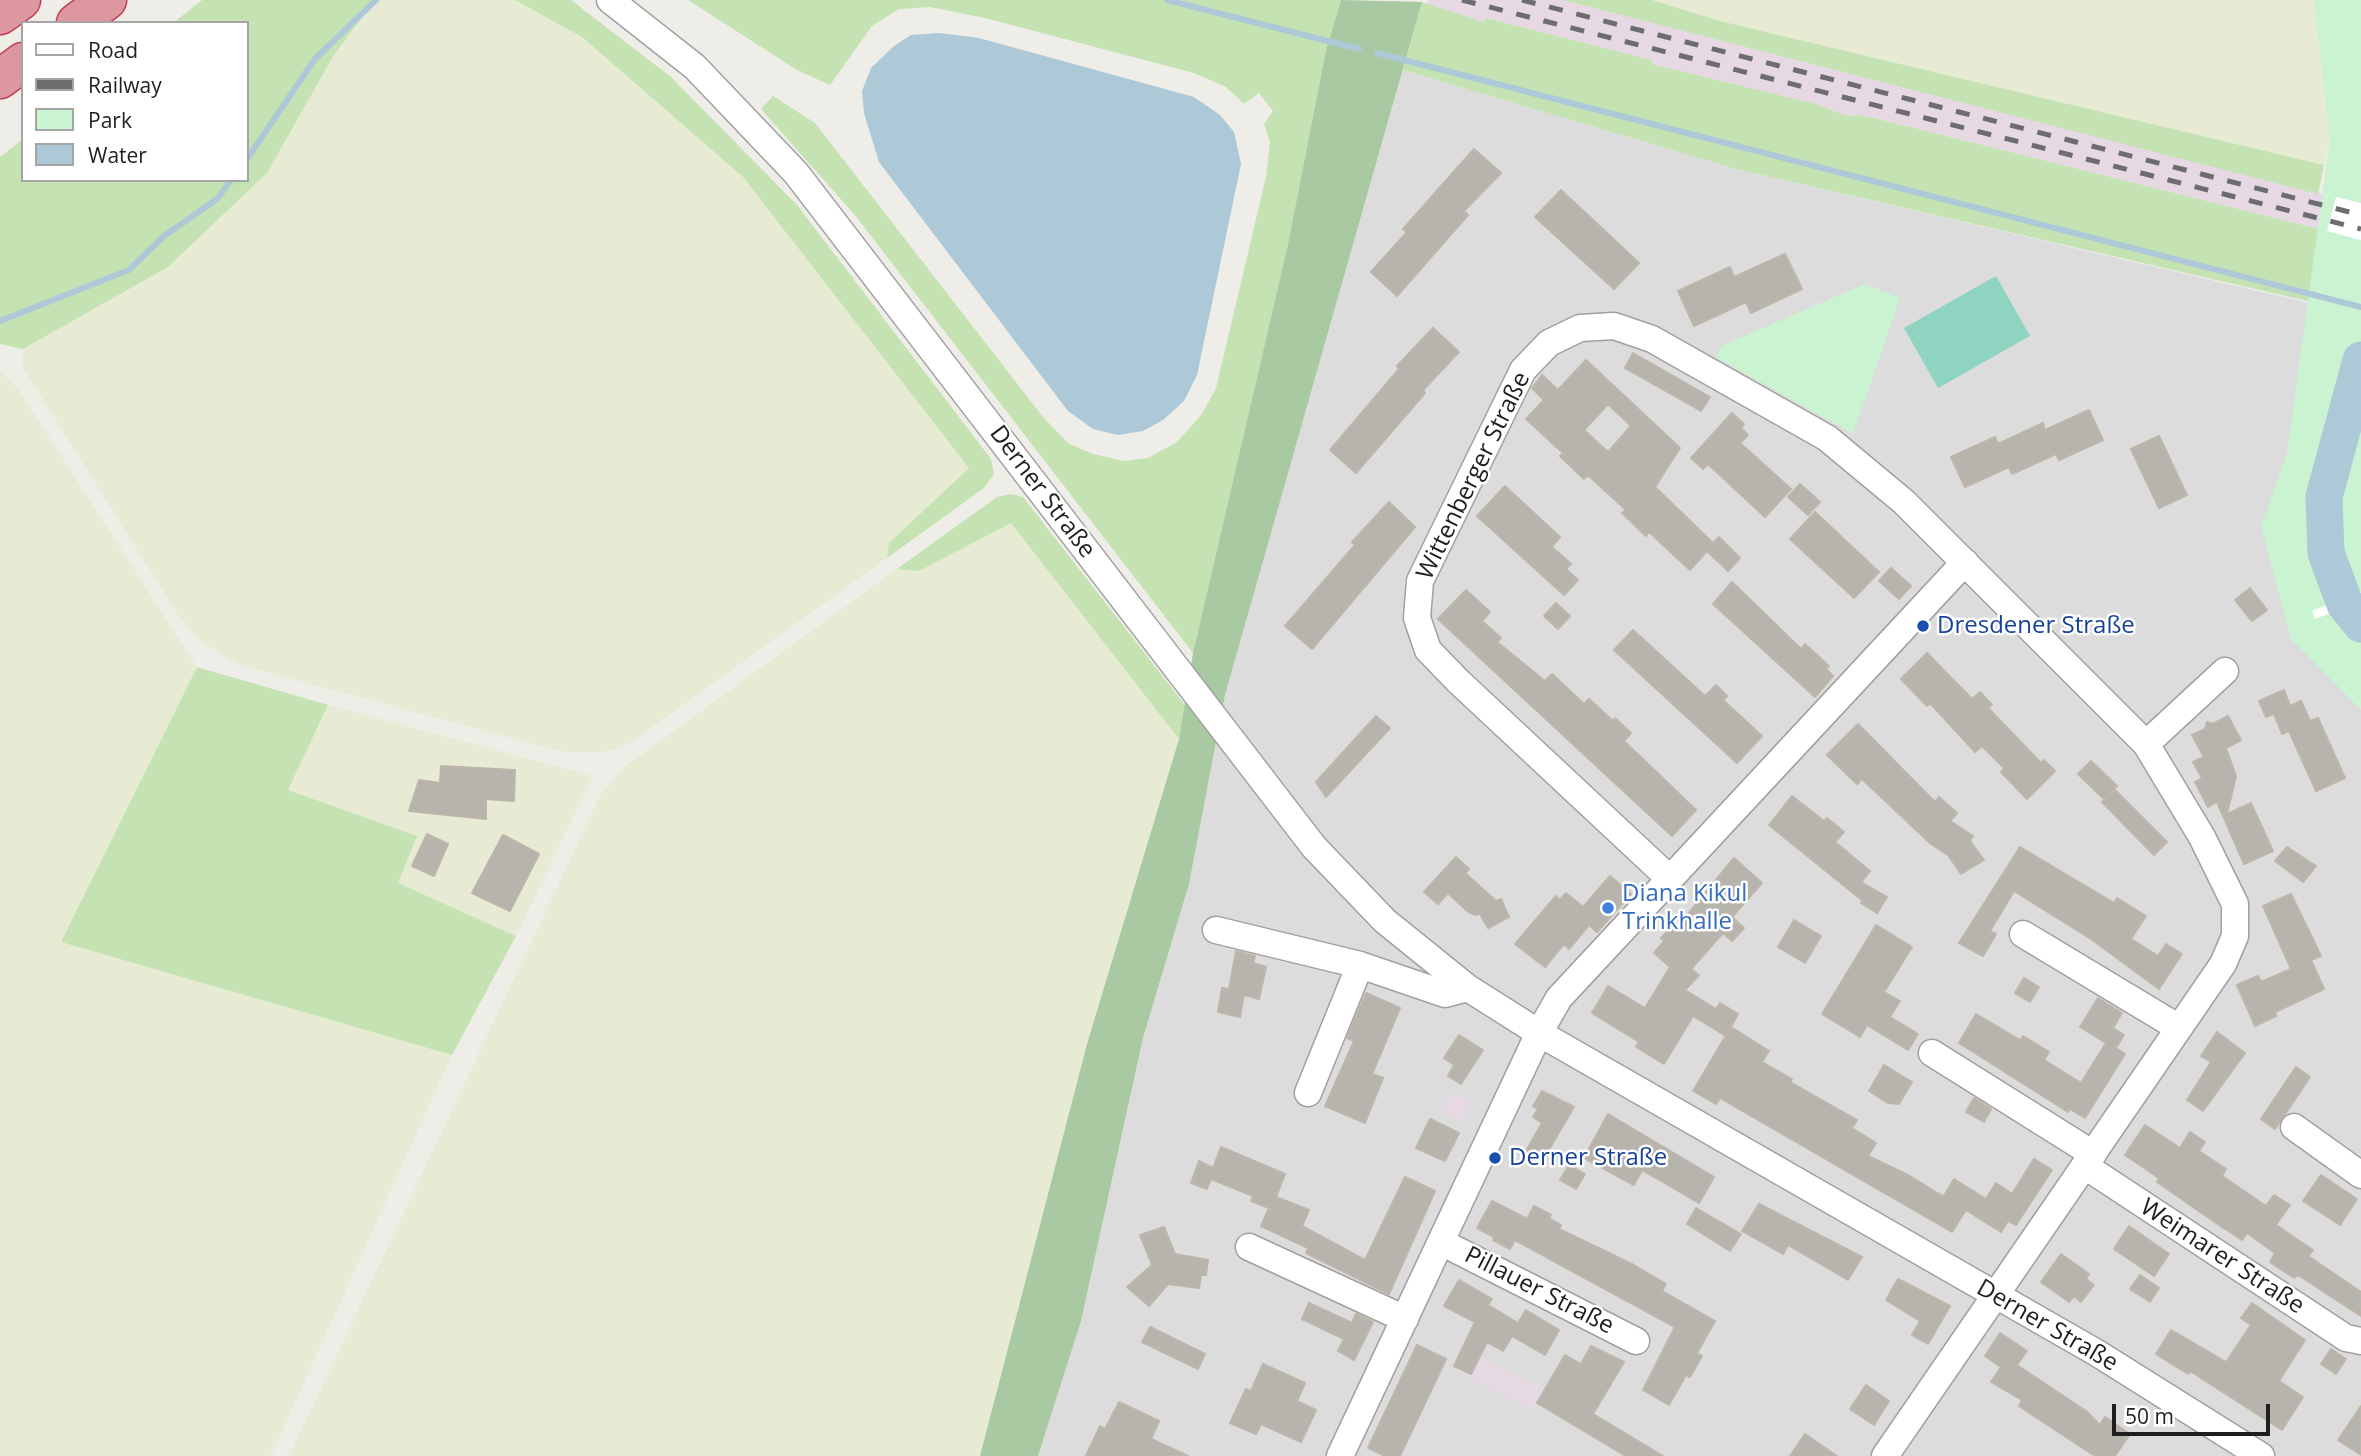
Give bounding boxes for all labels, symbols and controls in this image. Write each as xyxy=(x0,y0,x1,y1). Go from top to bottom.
legend xyxy=(21,21,248,182)
text: Road xyxy=(88,36,138,64)
text: Railway xyxy=(88,71,162,99)
text: Park xyxy=(88,106,132,134)
text: Water xyxy=(88,141,147,169)
street label: Wittenberger Straße xyxy=(1411,368,1537,584)
street label: Derner Straße xyxy=(983,420,1101,564)
place label: Dresdener Straße xyxy=(1937,612,2135,640)
marker: Dresdener Straße xyxy=(1915,618,1931,634)
place label: Diana Kikul Trinkhalle xyxy=(1622,880,1747,936)
marker: Diana Kikul Trinkhalle xyxy=(1600,900,1616,916)
place label: Derner Straße xyxy=(1509,1144,1667,1172)
marker: Derner Straße xyxy=(1487,1150,1503,1166)
street label: Weimarer Straße xyxy=(2135,1193,2309,1321)
street label: Pillauer Straße xyxy=(1460,1241,1618,1341)
street label: Derner Straße xyxy=(1971,1274,2123,1378)
scale bar xyxy=(2116,1390,2274,1434)
text: 50 m xyxy=(2125,1402,2174,1430)

